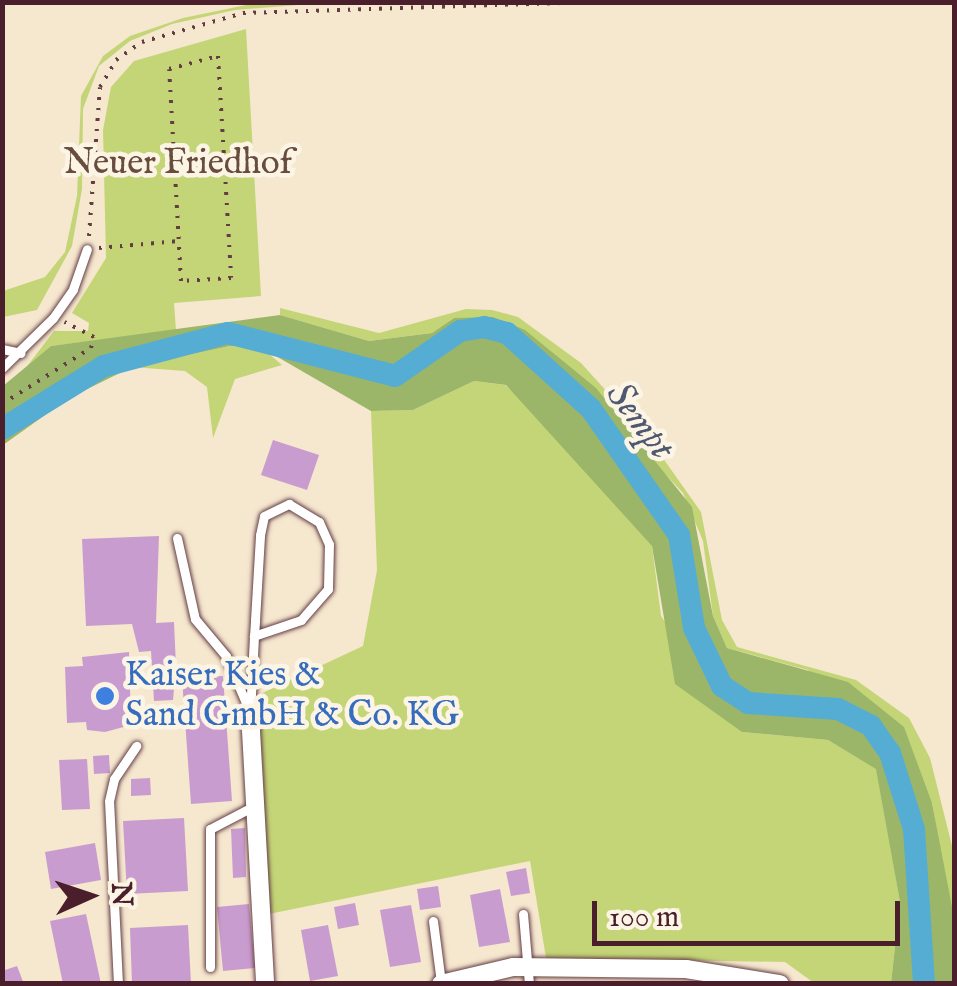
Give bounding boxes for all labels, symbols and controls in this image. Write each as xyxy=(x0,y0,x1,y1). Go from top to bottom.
park label: Neuer Friedhof xyxy=(64,143,292,185)
water label: Sempt xyxy=(595,374,683,470)
place label: Kaiser Kies & Sand GmbH & Co. KG xyxy=(125,655,459,737)
marker: Kaiser Kies & Sand GmbH & Co. KG xyxy=(94,685,116,707)
north arrow xyxy=(40,846,140,946)
text: N xyxy=(102,881,139,907)
scale bar xyxy=(597,881,904,943)
text: 100 m xyxy=(609,899,679,937)

